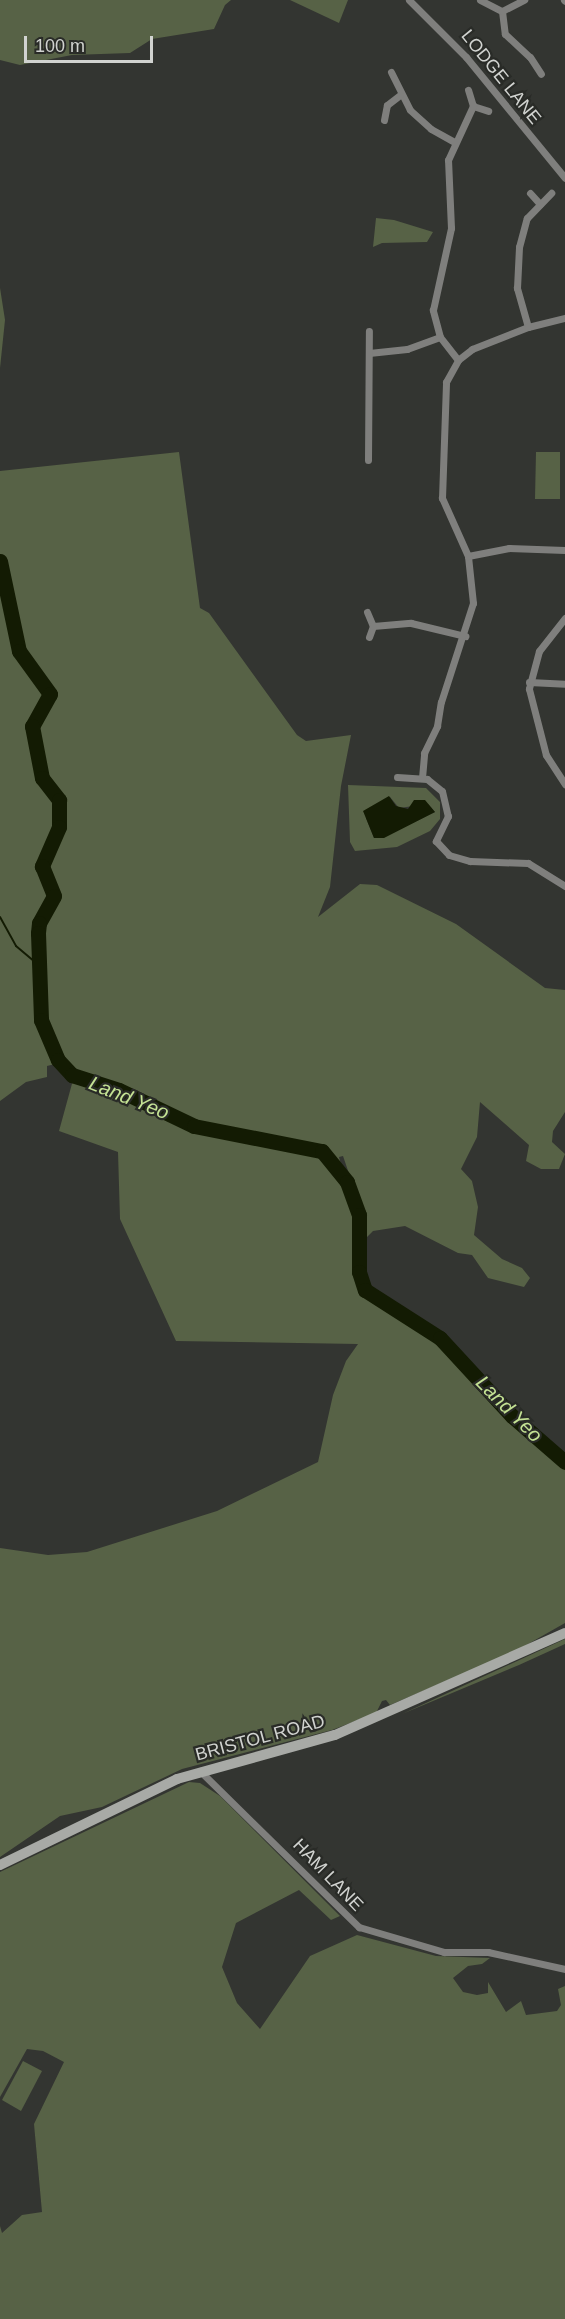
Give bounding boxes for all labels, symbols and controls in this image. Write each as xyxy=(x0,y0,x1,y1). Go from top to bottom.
scale bar xyxy=(27,24,156,62)
street label: LODGE LANE xyxy=(456,26,546,128)
text: 100 m xyxy=(35,36,85,56)
water label: Land Yeo xyxy=(85,1071,173,1125)
water label: Land Yeo xyxy=(471,1371,547,1447)
street label: BRISTOL ROAD xyxy=(193,1710,327,1766)
street label: HAM LANE xyxy=(288,1834,368,1916)

